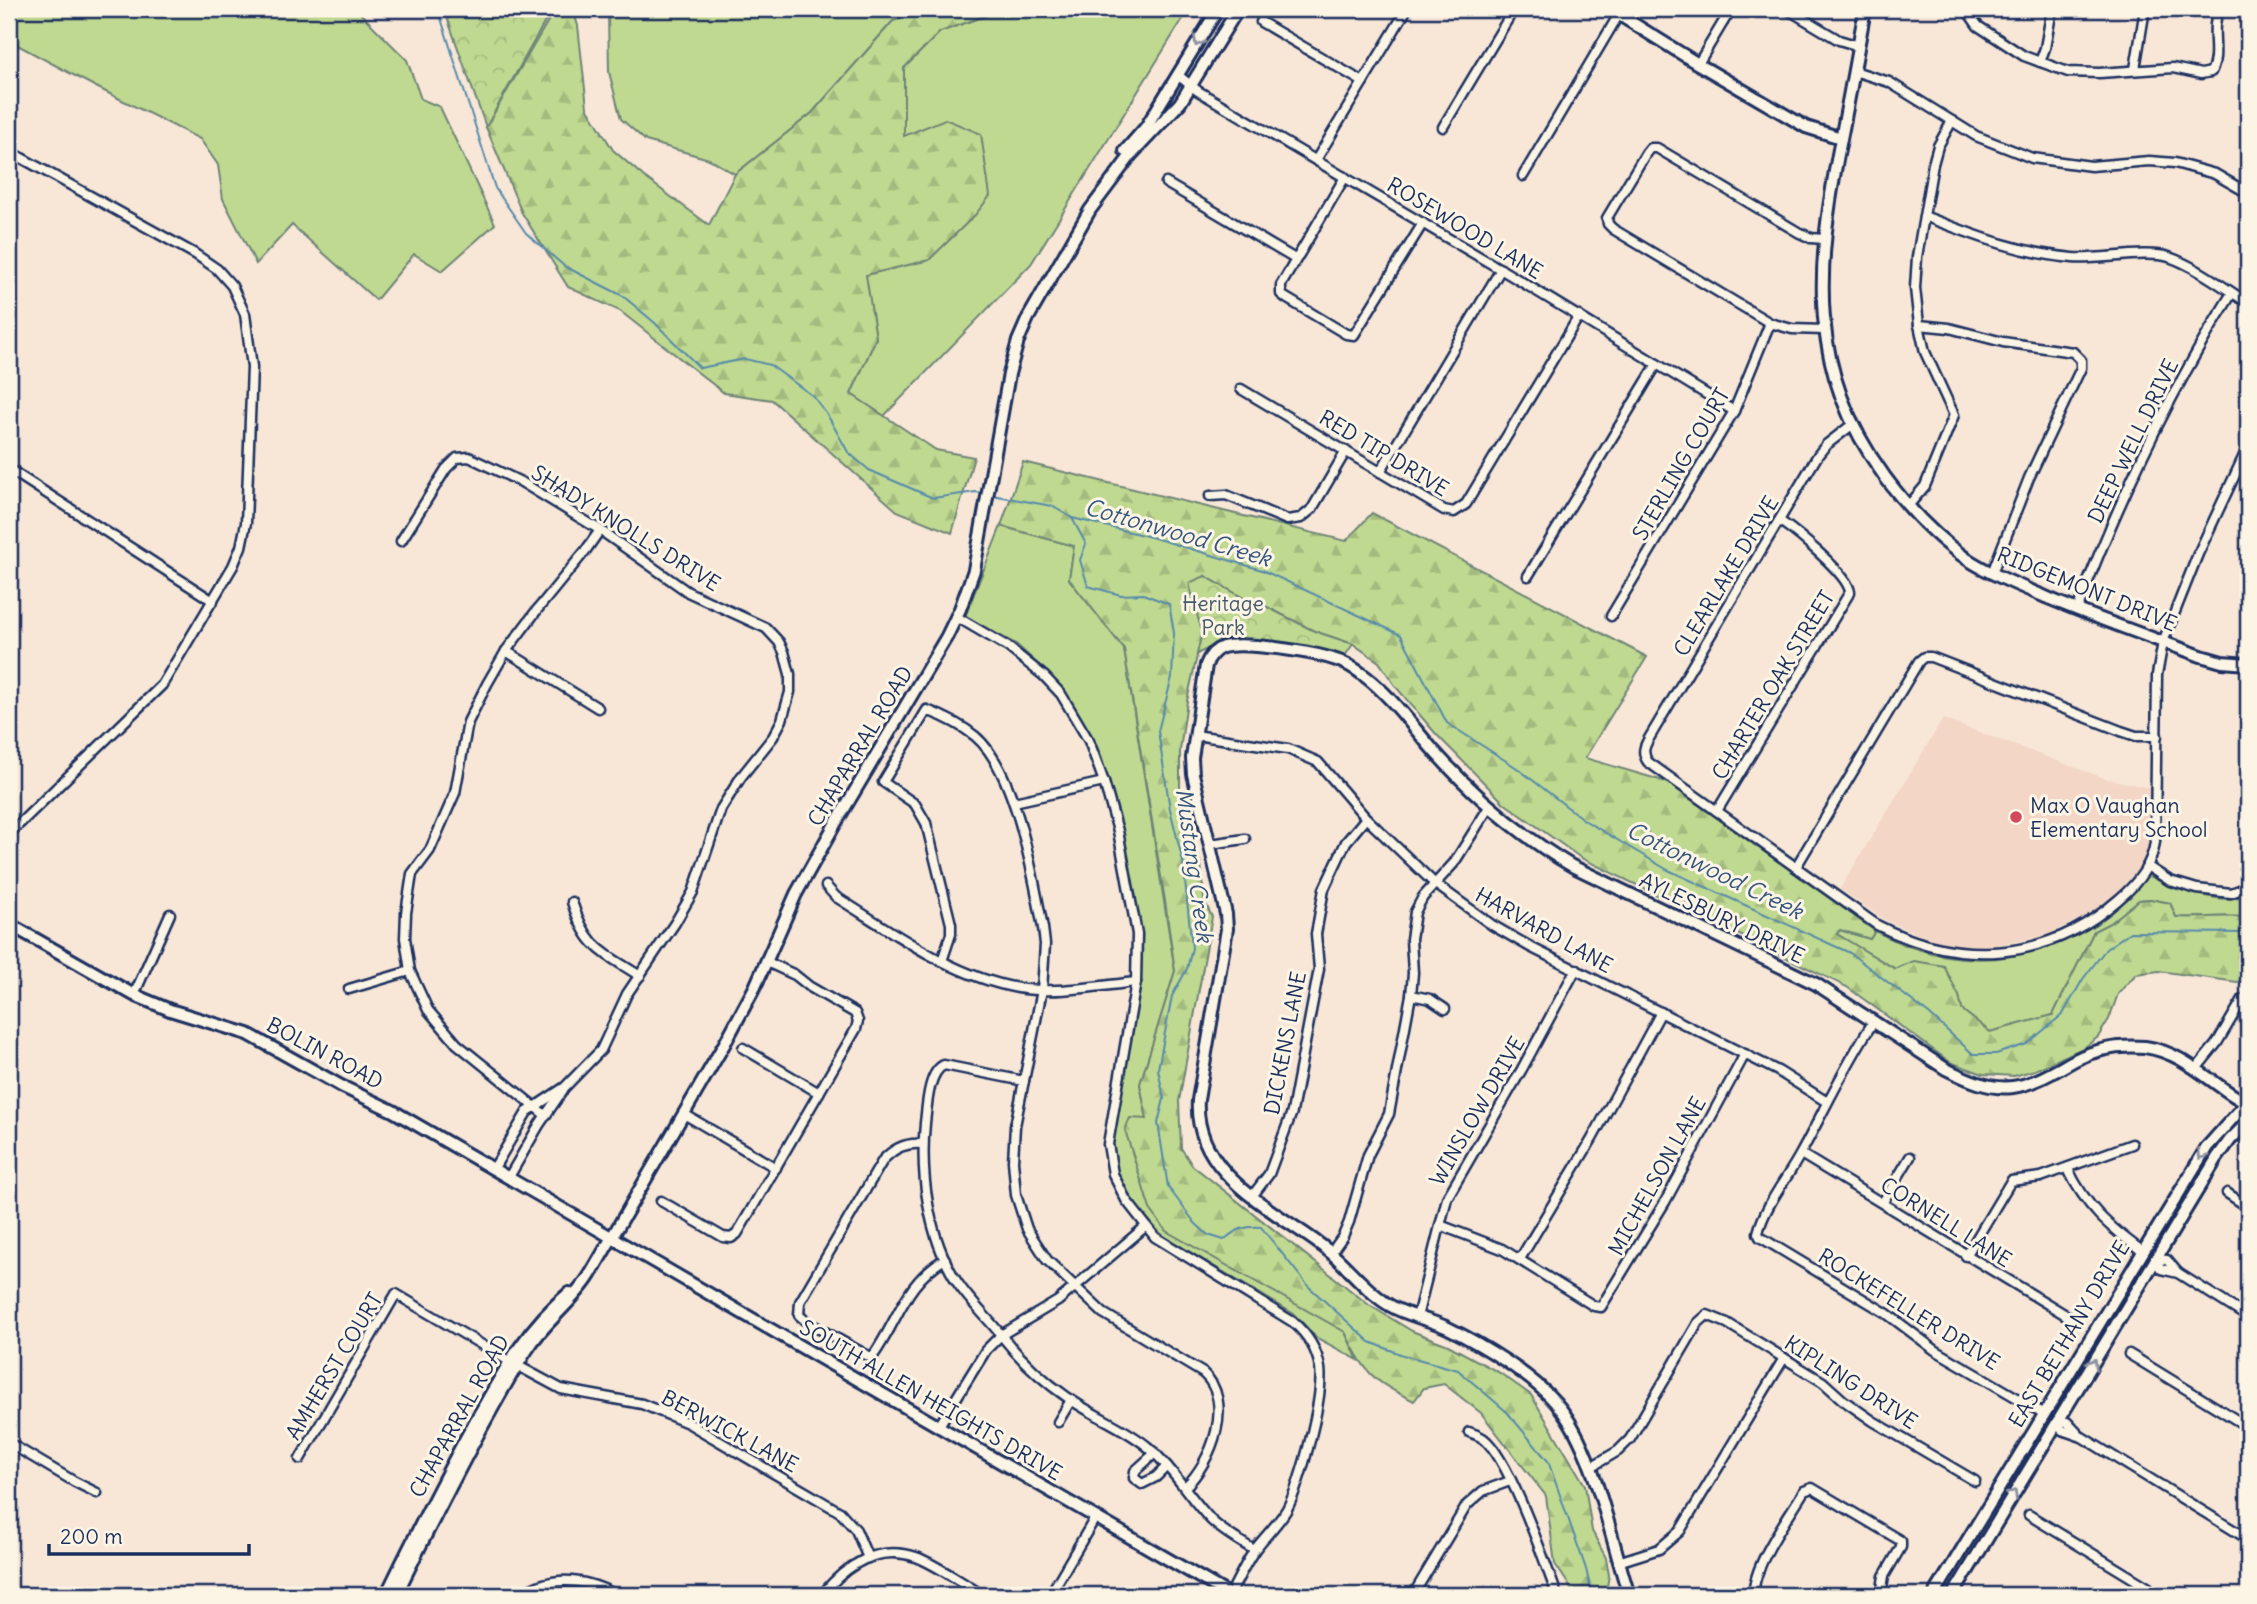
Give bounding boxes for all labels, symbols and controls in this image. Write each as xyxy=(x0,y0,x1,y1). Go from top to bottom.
one-way arrow xyxy=(1193,35,1206,48)
street label: ROSEWOOD LANE xyxy=(1382,171,1548,285)
street label: DEEP WELL DRIVE xyxy=(2082,355,2184,527)
street label: STERLING COURT xyxy=(1626,383,1736,545)
street label: RED TIP DRIVE xyxy=(1314,404,1454,502)
street label: SHADY KNOLLS DRIVE xyxy=(527,459,725,597)
street label: CLEARLAKE DRIVE xyxy=(1667,491,1785,661)
water label: Cottonwood Creek xyxy=(1082,492,1276,573)
street label: RIDGEMONT DRIVE xyxy=(1993,541,2181,637)
street label: CHARTER OAK STREET xyxy=(1706,585,1840,785)
park label: Heritage Park xyxy=(1182,590,1264,641)
street label: CHAPARRAL ROAD xyxy=(802,661,918,831)
water label: Mustang Creek xyxy=(1170,786,1220,945)
place label: Max O Vaughan Elementary School xyxy=(2030,792,2207,843)
marker: Max O Vaughan Elementary School xyxy=(2008,809,2024,825)
water label: Cottonwood Creek xyxy=(1622,815,1809,926)
street label: AYLESBURY DRIVE xyxy=(1635,866,1809,970)
street label: HARVARD LANE xyxy=(1471,881,1617,979)
street label: DICKENS LANE xyxy=(1258,969,1312,1117)
street label: BOLIN ROAD xyxy=(262,1011,388,1095)
street label: WINSLOW DRIVE xyxy=(1423,1031,1531,1191)
street label: MICHELSON LANE xyxy=(1602,1092,1712,1260)
one-way arrow xyxy=(2197,1147,2210,1160)
street label: CORNELL LANE xyxy=(1875,1171,2017,1273)
street label: EAST BETHANY DRIVE xyxy=(2003,1236,2135,1432)
street label: ROCKEFELLER DRIVE xyxy=(1813,1242,2005,1376)
street label: AMHERST COURT xyxy=(279,1288,389,1444)
street label: SOUTH ALLEN HEIGHTS DRIVE xyxy=(795,1314,1067,1486)
street label: KIPLING DRIVE xyxy=(1780,1329,1922,1435)
street label: CHAPARRAL ROAD xyxy=(403,1330,515,1502)
one-way arrow xyxy=(2084,1357,2097,1370)
street label: BERWICK LANE xyxy=(657,1384,803,1478)
one-way arrow xyxy=(2004,1489,2017,1502)
scale bar xyxy=(49,1513,248,1557)
text: 200 m xyxy=(60,1523,123,1550)

